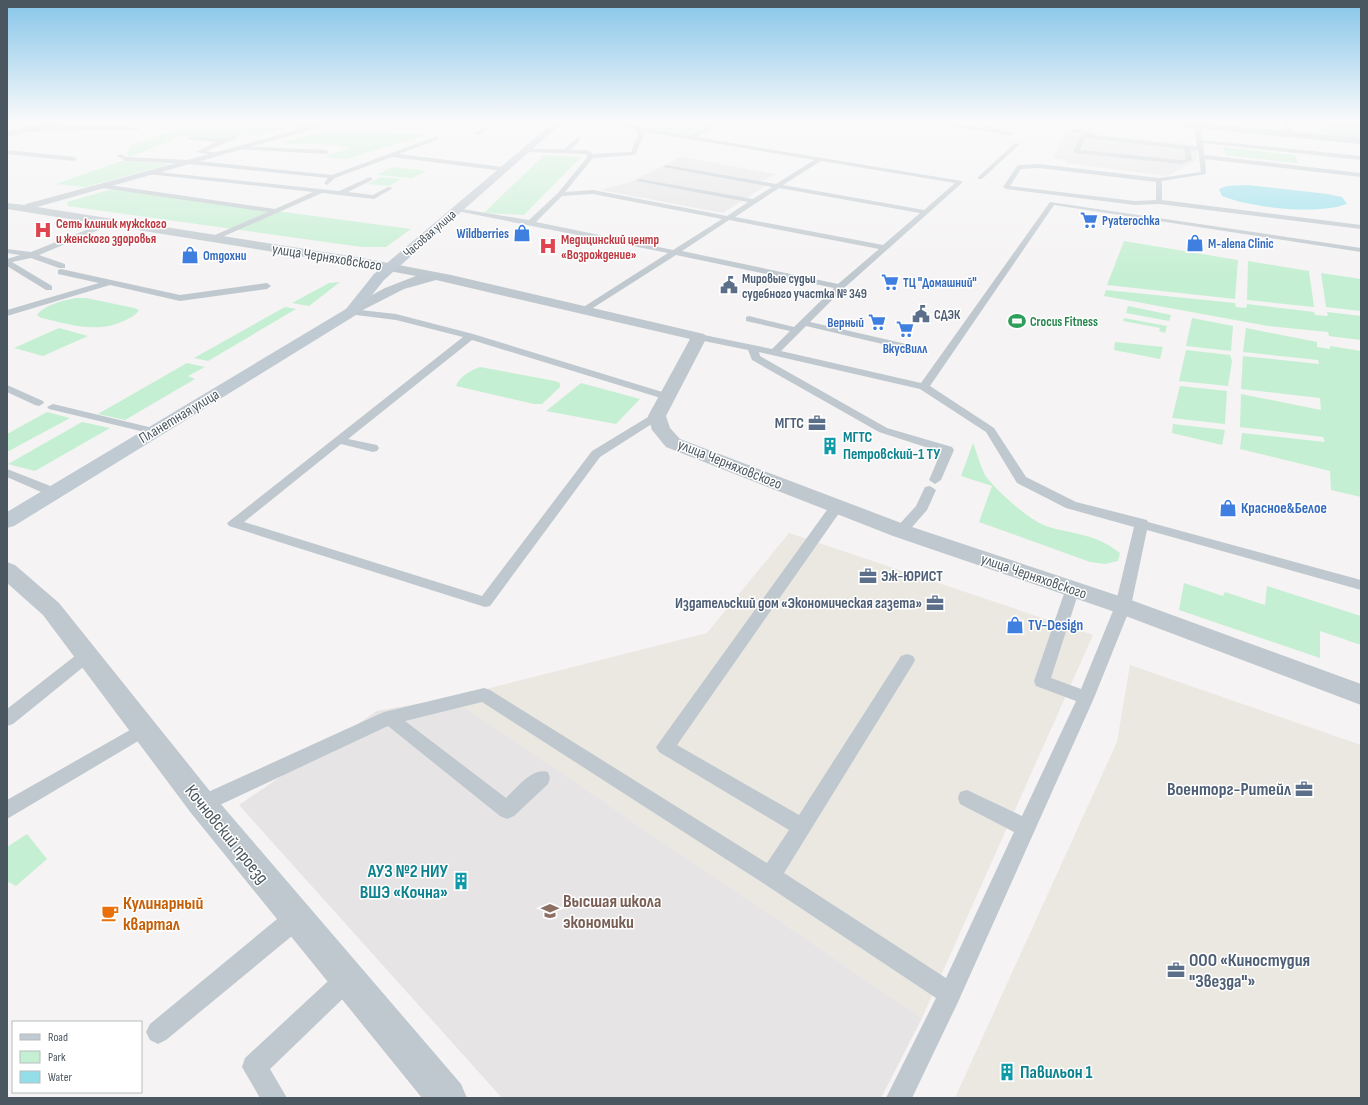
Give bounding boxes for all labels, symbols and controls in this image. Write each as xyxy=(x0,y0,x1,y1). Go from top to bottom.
street label: Часовая улица xyxy=(400,206,459,261)
supermarket icon: Pyaterochka xyxy=(1079,210,1099,230)
place label: Pyaterochka xyxy=(1102,213,1160,229)
place label: Сеть клиник мужского и женского здоровья xyxy=(56,216,167,247)
hospital icon: Сеть клиник мужского и женского здоровья xyxy=(33,220,53,240)
shop icon: Wildberries xyxy=(512,223,532,243)
place label: Wildberries xyxy=(457,226,509,242)
place label: Медицинский центр «Возрождение» xyxy=(561,232,659,263)
shop icon: M-alena Clinic xyxy=(1185,233,1205,253)
hospital icon: Медицинский центр «Возрождение» xyxy=(538,236,558,256)
place label: M-alena Clinic xyxy=(1208,236,1274,252)
street label: улица Черняховского xyxy=(271,239,383,276)
shop icon: Отдохни xyxy=(180,245,200,265)
place label: Отдохни xyxy=(203,248,247,264)
place label: Мировые судьи судебного участка № 349 xyxy=(742,271,867,302)
supermarket icon: ТЦ "Домашний" xyxy=(880,272,900,292)
public building icon: Мировые судьи судебного участка № 349 xyxy=(719,275,739,295)
place label: ТЦ "Домашний" xyxy=(903,275,977,291)
public building icon: СДЭК xyxy=(911,304,931,324)
place label: СДЭК xyxy=(934,307,961,323)
sports icon: Crocus Fitness xyxy=(1007,311,1027,331)
supermarket icon: Верный xyxy=(867,312,887,332)
place label: Crocus Fitness xyxy=(1030,314,1098,330)
place label: Верный xyxy=(827,315,864,331)
supermarket icon: ВкусВилл xyxy=(895,319,915,339)
place label: ВкусВилл xyxy=(883,341,928,357)
street label: Планетная улица xyxy=(136,385,223,448)
office icon: МГТС xyxy=(807,413,827,433)
place label: МГТС xyxy=(775,414,804,433)
place label: МГТС Петровский-1 ТУ xyxy=(843,428,940,464)
street label: улица Черняховского xyxy=(675,435,785,494)
building icon: МГТС Петровский-1 ТУ xyxy=(820,436,840,456)
shop icon: Красное&Белое xyxy=(1218,498,1238,518)
place label: Красное&Белое xyxy=(1241,499,1327,518)
street label: улица Черняховского xyxy=(978,549,1089,603)
office icon: Эж-ЮРИСТ xyxy=(858,566,878,586)
place label: Эж-ЮРИСТ xyxy=(881,567,943,586)
office icon: Издательский дом «Экономическая газета» xyxy=(925,593,945,613)
place label: Издательский дом «Экономическая газета» xyxy=(675,594,922,613)
shop icon: TV-Design xyxy=(1005,615,1025,635)
place label: TV-Design xyxy=(1028,616,1083,635)
place label: Военторг-Ритейл xyxy=(1167,779,1292,800)
office icon: Военторг-Ритейл xyxy=(1294,779,1314,799)
street label: Кочновский проезд xyxy=(180,781,273,888)
place label: АУЗ №2 НИУ ВШЭ «Кочна» xyxy=(360,861,449,903)
building icon: АУЗ №2 НИУ ВШЭ «Кочна» xyxy=(451,871,471,891)
place label: Высшая школа экономики xyxy=(563,891,661,933)
place label: Кулинарный квартал xyxy=(123,893,203,935)
school or university icon: Высшая школа экономики xyxy=(540,901,560,921)
cafe icon: Кулинарный квартал xyxy=(100,903,120,923)
place label: ООО «Киностудия "Звезда"» xyxy=(1189,950,1310,992)
office icon: ООО «Киностудия "Звезда"» xyxy=(1166,960,1186,980)
legend xyxy=(12,1021,142,1093)
text: Road xyxy=(48,1030,68,1045)
text: Park xyxy=(48,1050,66,1065)
building icon: Павильон 1 xyxy=(997,1062,1017,1082)
place label: Павильон 1 xyxy=(1020,1062,1093,1083)
text: Water xyxy=(48,1070,72,1085)

